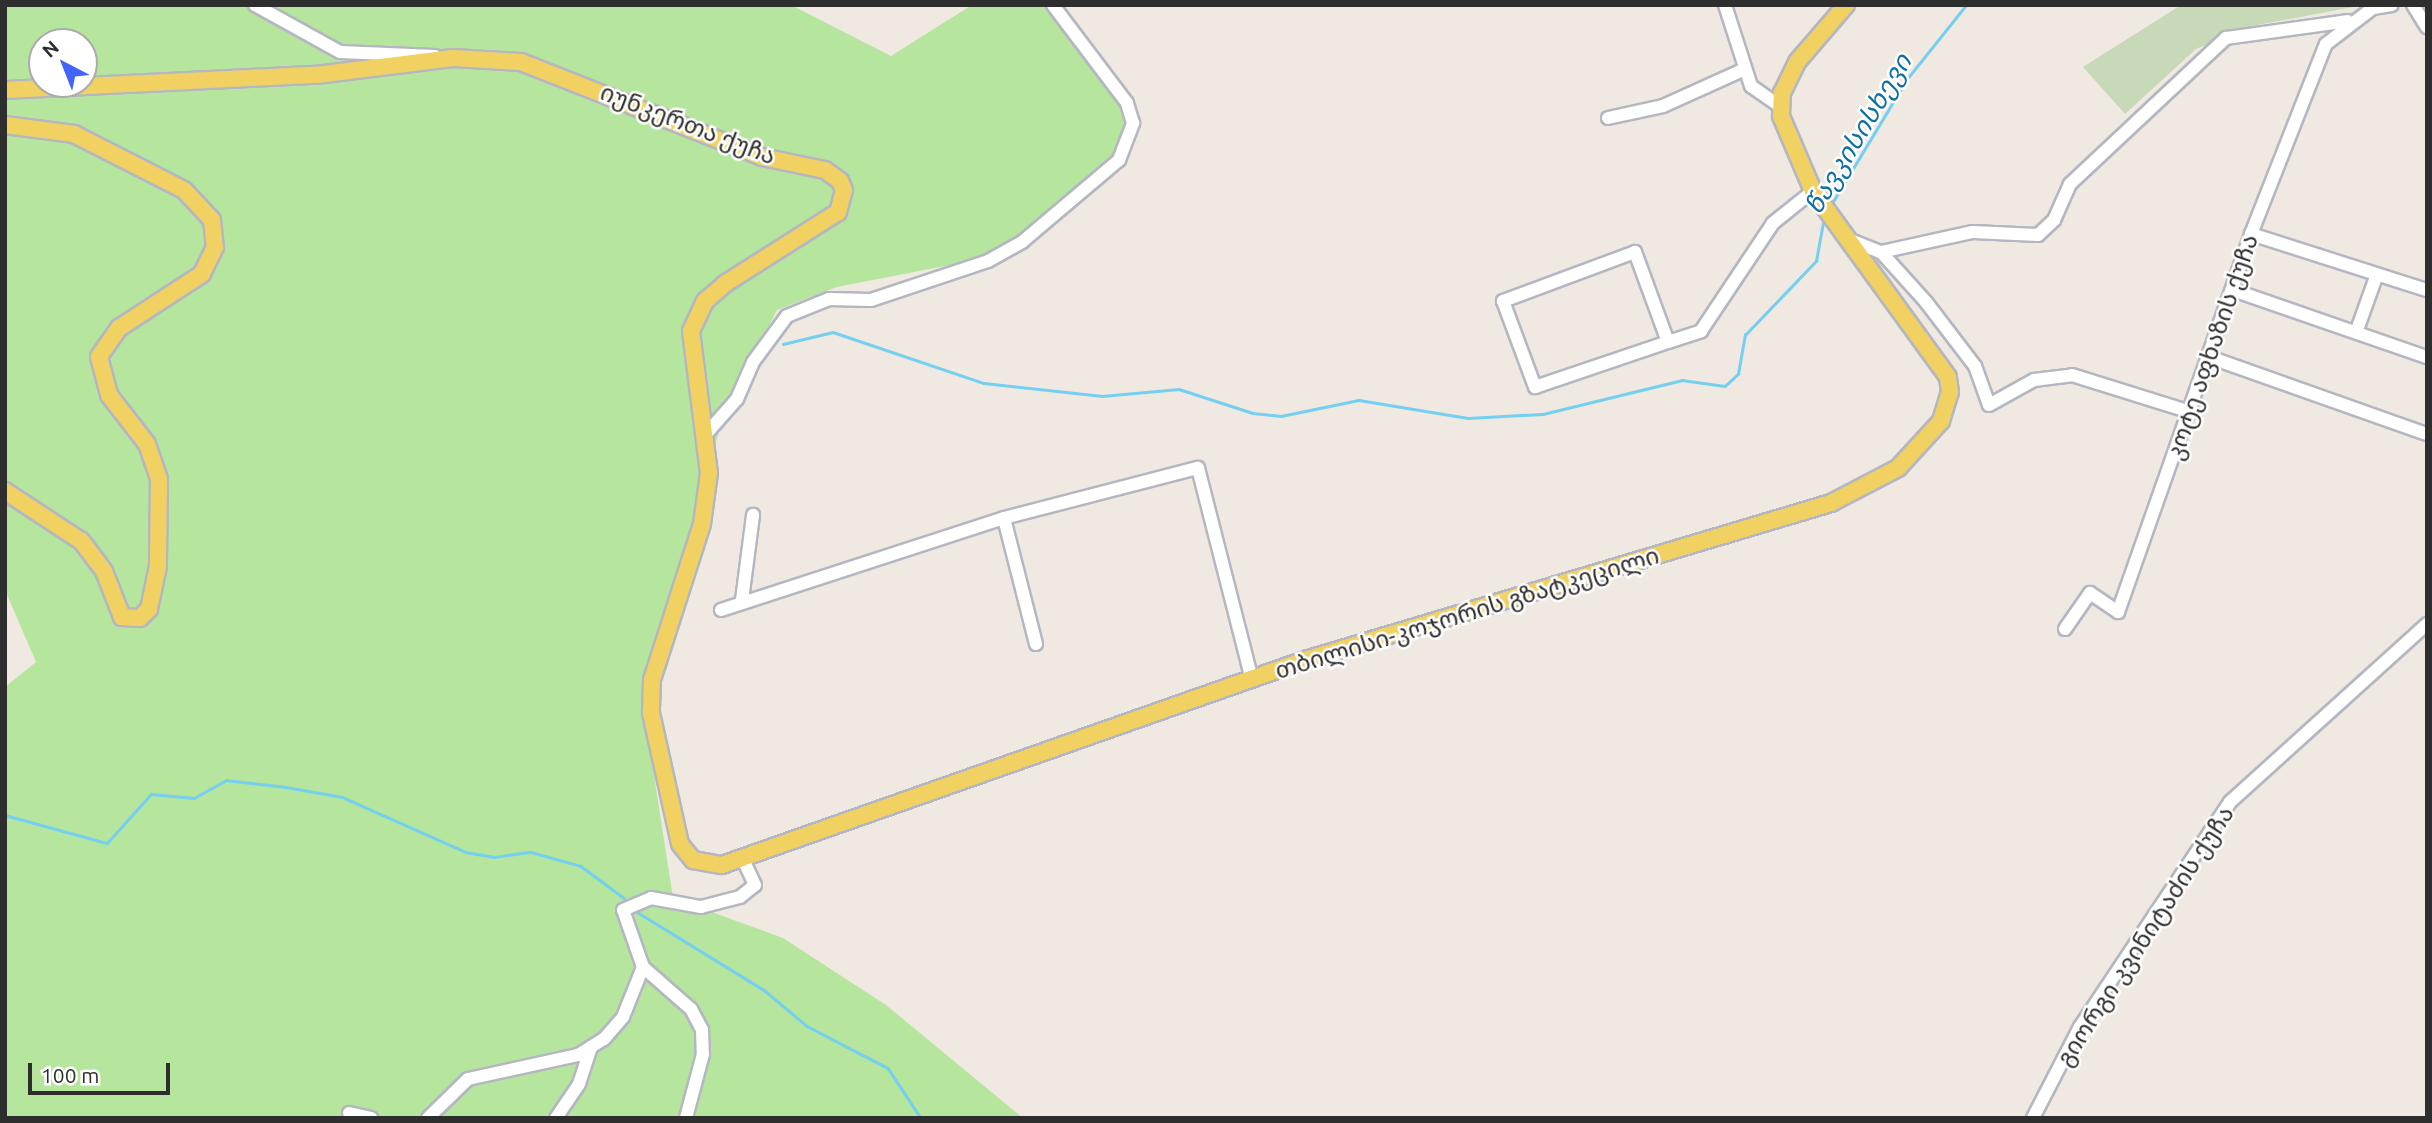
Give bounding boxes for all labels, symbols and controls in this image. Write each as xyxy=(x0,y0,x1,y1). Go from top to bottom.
north arrow xyxy=(28,28,98,98)
text: N xyxy=(38,36,63,62)
water label: წავკისისხევი xyxy=(1798,48,1918,220)
street label: იუნკერთა ქუჩა xyxy=(596,77,780,171)
street label: კოტე აფხაზის ქუჩა xyxy=(2160,230,2264,464)
street label: თბილისი-კოჯორის გზატკეცილი xyxy=(1272,541,1662,685)
street label: გიორგი კვინიტაძის ქუჩა xyxy=(2050,801,2240,1071)
scale bar xyxy=(32,1050,173,1094)
text: 100 m xyxy=(41,1063,99,1087)

